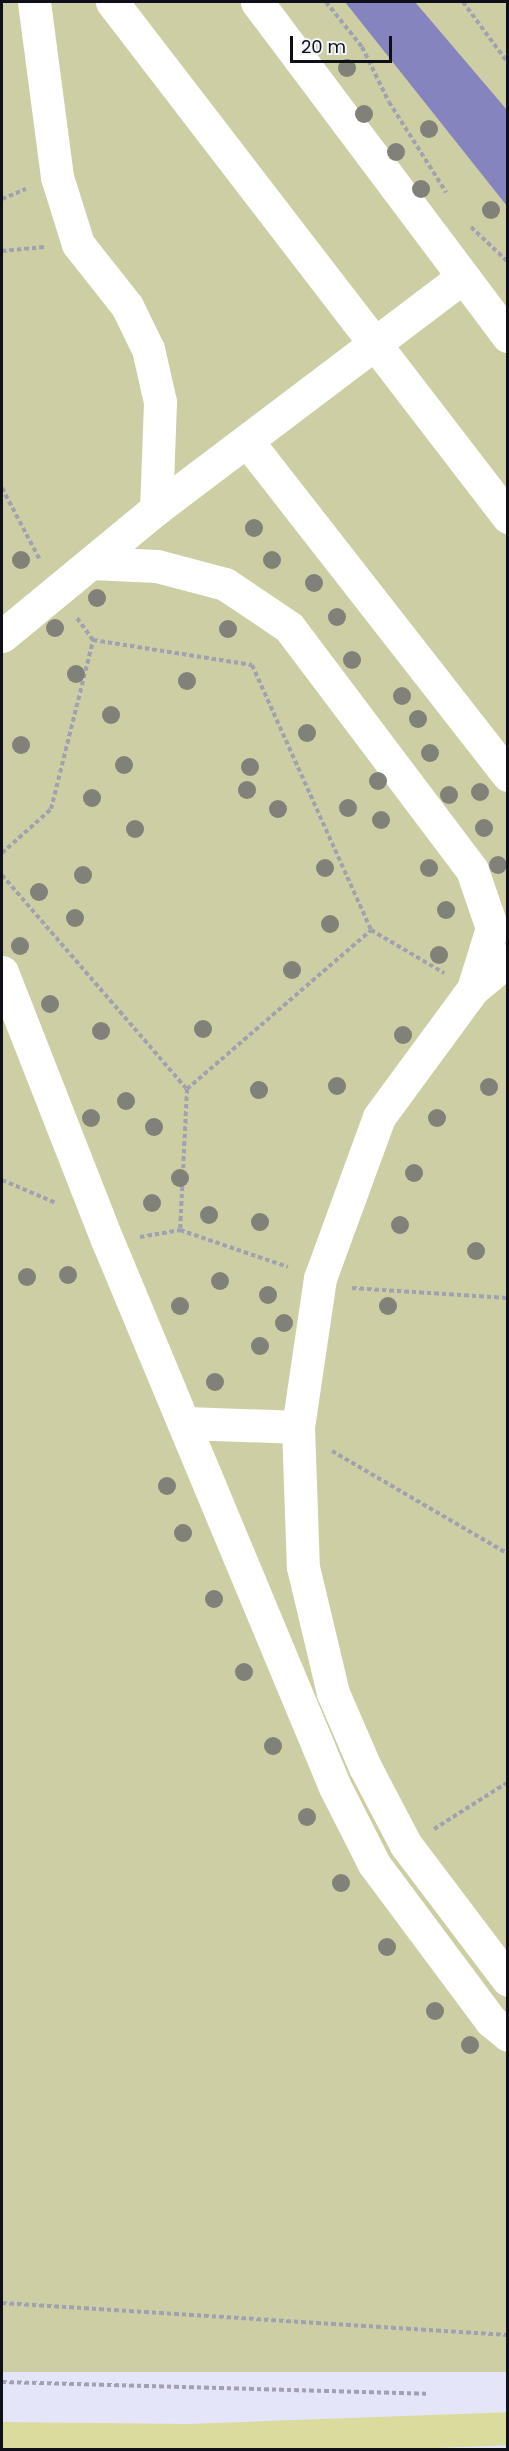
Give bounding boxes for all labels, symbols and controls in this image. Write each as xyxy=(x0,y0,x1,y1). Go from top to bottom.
scale bar xyxy=(293,24,395,62)
text: 20 m xyxy=(301,34,346,59)

